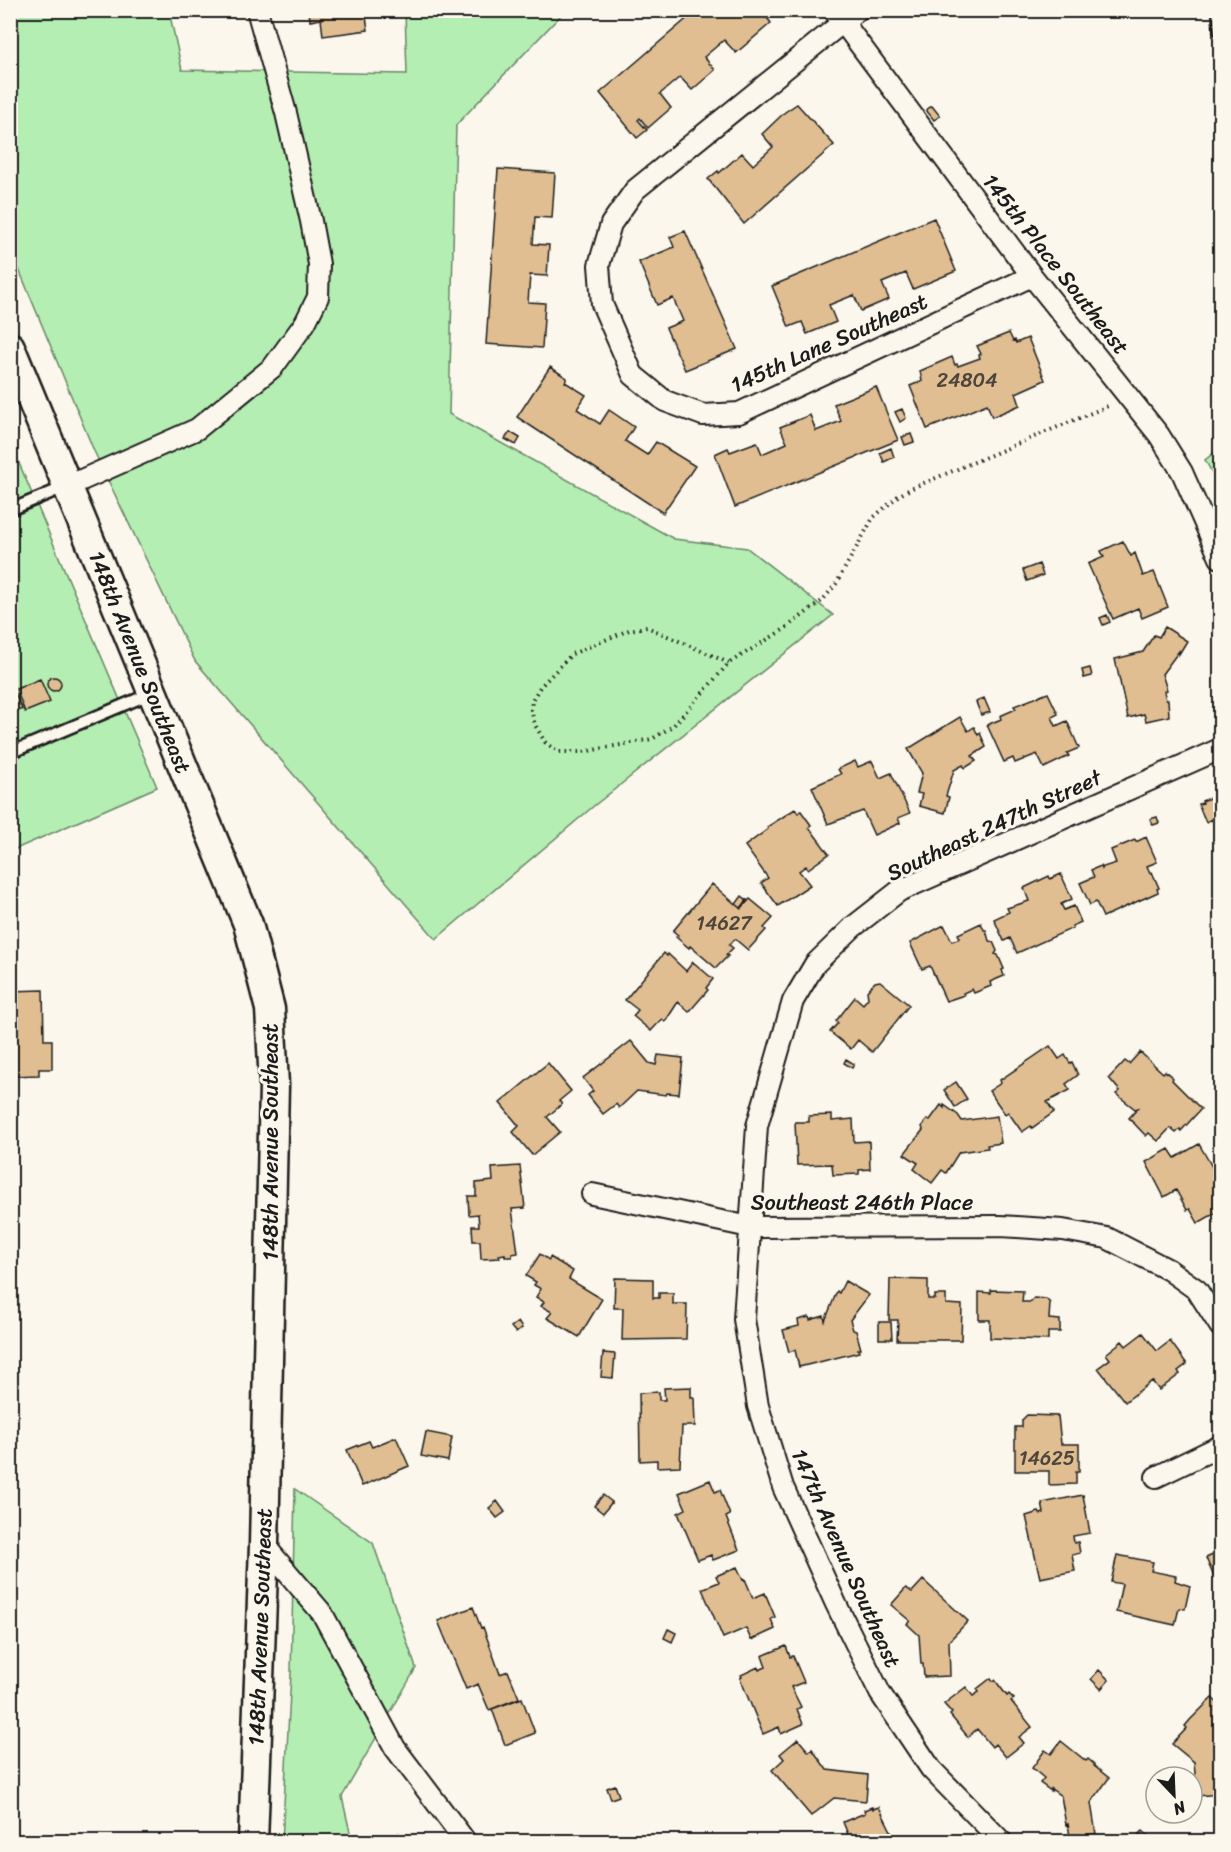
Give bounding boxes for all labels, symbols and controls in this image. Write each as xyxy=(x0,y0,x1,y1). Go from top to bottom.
street label: 145th Place Southeast xyxy=(972,165,1140,364)
street label: 145th Lane Southeast xyxy=(724,282,934,404)
house number: 24804 xyxy=(936,363,998,398)
street label: 148th Avenue Southeast xyxy=(77,545,203,780)
street label: Southeast 247th Street xyxy=(880,757,1109,892)
house number: 14627 xyxy=(696,906,753,941)
street label: 148th Avenue Southeast xyxy=(251,1023,290,1261)
street label: Southeast 246th Place xyxy=(751,1183,973,1222)
house number: 14625 xyxy=(1019,1441,1075,1476)
street label: 147th Avenue Southeast xyxy=(780,1442,912,1674)
street label: 148th Avenue Southeast xyxy=(236,1507,284,1746)
north arrow xyxy=(1144,1765,1204,1825)
text: N xyxy=(1168,1792,1191,1824)

